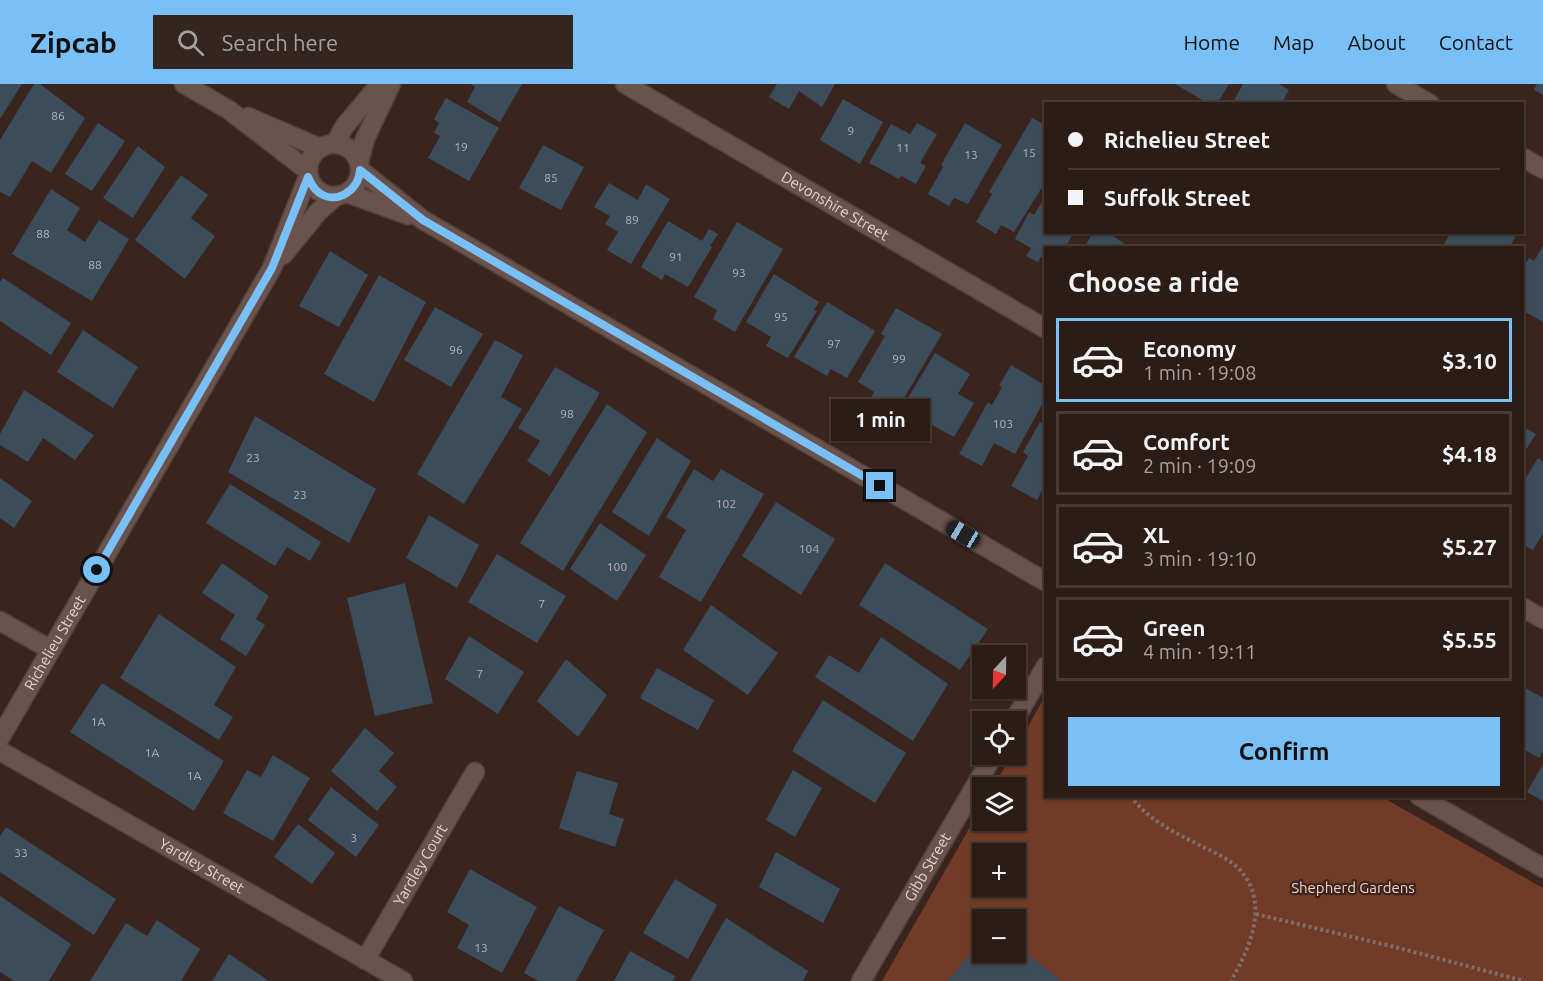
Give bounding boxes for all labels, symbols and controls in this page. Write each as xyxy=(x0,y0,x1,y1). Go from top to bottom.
search box xyxy=(153,15,573,69)
icon: search xyxy=(174,26,207,59)
text: Zipcab xyxy=(30,27,117,58)
text: Search here xyxy=(222,30,338,55)
text: Home xyxy=(1183,30,1240,54)
text: Map xyxy=(1273,30,1314,54)
text: About xyxy=(1347,30,1406,54)
text: Contact xyxy=(1439,30,1513,54)
house number: 86 xyxy=(51,109,65,122)
house number: 9 xyxy=(848,124,854,137)
text: Richelieu Street xyxy=(1104,127,1270,152)
house number: 19 xyxy=(454,140,468,153)
house number: 11 xyxy=(896,141,910,154)
house number: 15 xyxy=(1022,146,1036,159)
house number: 13 xyxy=(964,148,978,161)
street label: Devonshire Street xyxy=(778,168,892,244)
house number: 85 xyxy=(544,171,558,184)
text: Suffolk Street xyxy=(1104,185,1251,210)
house number: 89 xyxy=(625,213,639,226)
house number: 88 xyxy=(36,227,50,240)
house number: 91 xyxy=(669,250,683,263)
house number: 88 xyxy=(88,258,102,271)
house number: 93 xyxy=(732,266,746,279)
text: Choose a ride xyxy=(1068,267,1240,297)
house number: 95 xyxy=(774,310,788,323)
icon: car xyxy=(1071,333,1125,387)
text: Economy xyxy=(1143,336,1236,361)
house number: 97 xyxy=(827,337,841,350)
house number: 96 xyxy=(449,343,463,356)
text: $3.10 xyxy=(1442,348,1497,373)
house number: 99 xyxy=(892,352,906,365)
text: 1 min · 19:08 xyxy=(1143,361,1257,384)
callout: 1 min xyxy=(830,399,930,441)
house number: 98 xyxy=(560,407,574,420)
text: 1 min xyxy=(855,408,906,431)
house number: 103 xyxy=(993,417,1013,430)
icon: car xyxy=(1071,426,1125,480)
text: Comfort xyxy=(1143,429,1230,454)
text: $4.18 xyxy=(1442,441,1497,466)
house number: 23 xyxy=(246,451,260,464)
text: 2 min · 19:09 xyxy=(1143,454,1257,477)
route end xyxy=(866,472,893,499)
house number: 23 xyxy=(293,488,307,501)
house number: 102 xyxy=(716,497,736,510)
car xyxy=(943,517,983,551)
icon: car xyxy=(1071,519,1125,573)
text: XL xyxy=(1143,522,1170,547)
text: $5.27 xyxy=(1442,534,1497,559)
house number: 104 xyxy=(799,542,819,555)
text: 3 min · 19:10 xyxy=(1143,547,1257,570)
route start xyxy=(83,556,110,583)
house number: 100 xyxy=(607,560,627,573)
street label: Richelieu Street xyxy=(21,592,89,693)
house number: 7 xyxy=(539,597,545,610)
icon: car xyxy=(1071,612,1125,666)
text: Green xyxy=(1143,615,1205,640)
text: $5.55 xyxy=(1442,627,1497,652)
text: 4 min · 19:11 xyxy=(1143,640,1257,663)
north arrow xyxy=(972,645,1026,699)
map controls xyxy=(972,645,1026,963)
house number: 7 xyxy=(477,667,483,680)
button: locate xyxy=(972,711,1026,765)
house number: 1A xyxy=(91,715,105,728)
button: Confirm xyxy=(1068,717,1500,786)
house number: 1A xyxy=(145,746,159,759)
house number: 1A xyxy=(187,769,201,782)
button: layers xyxy=(972,777,1026,831)
street label: Yardley Court xyxy=(390,821,451,909)
street label: Gibb Street xyxy=(901,829,954,904)
house number: 3 xyxy=(351,831,357,844)
street label: Yardley Street xyxy=(156,835,247,897)
button: + xyxy=(972,843,1026,897)
house number: 33 xyxy=(14,846,28,859)
park label: Shepherd Gardens xyxy=(1291,879,1415,896)
button: − xyxy=(972,909,1026,963)
house number: 13 xyxy=(474,941,488,954)

